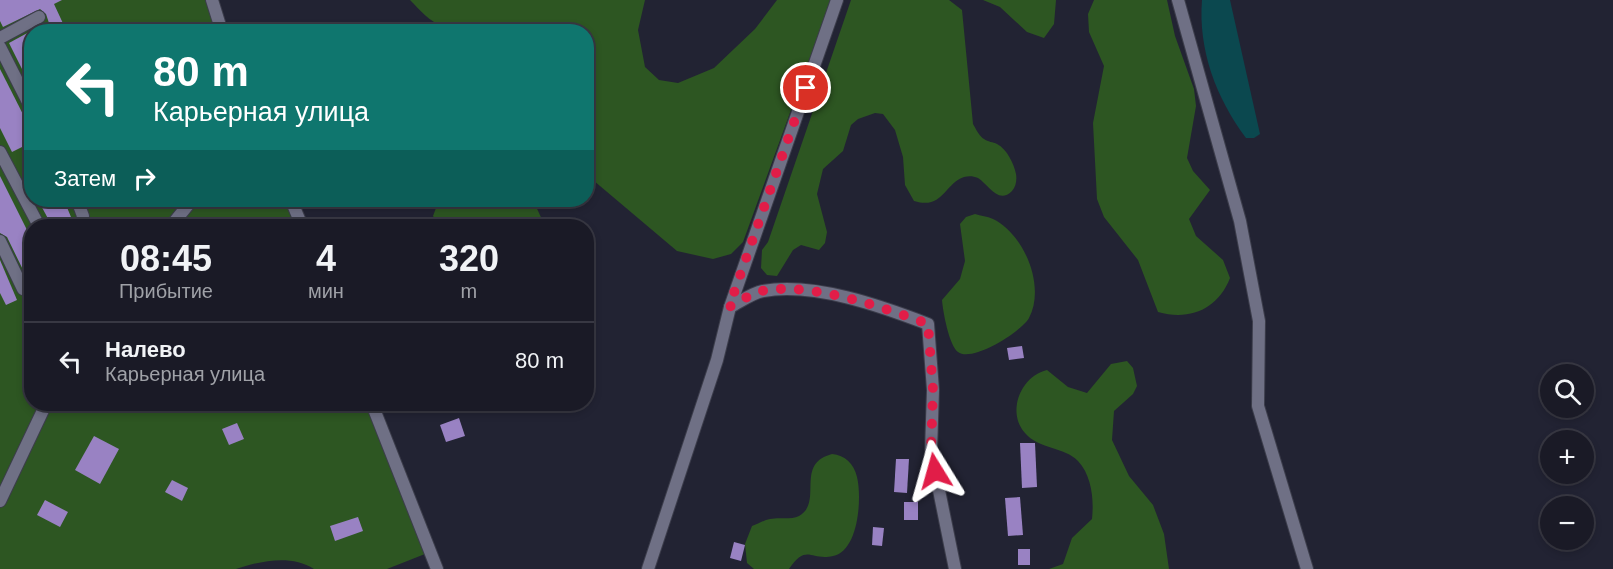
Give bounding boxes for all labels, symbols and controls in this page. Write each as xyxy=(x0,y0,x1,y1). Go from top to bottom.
icon: left xyxy=(54,48,132,126)
text: 80 m xyxy=(153,48,249,95)
pin xyxy=(780,62,831,113)
icon: arrive xyxy=(789,71,822,104)
text: Карьерная улица xyxy=(153,97,369,127)
icon: right xyxy=(128,162,161,195)
text: Затем xyxy=(54,166,116,191)
text: 08:45 xyxy=(120,238,212,279)
text: 4 xyxy=(316,238,336,279)
text: 320 xyxy=(439,238,499,279)
text: Прибытие xyxy=(119,280,213,302)
text: мин xyxy=(308,280,344,302)
text: m xyxy=(461,280,477,302)
text: Налево xyxy=(105,337,186,362)
icon: left xyxy=(54,345,87,378)
text: 80 m xyxy=(515,348,564,373)
text: Карьерная улица xyxy=(105,363,265,385)
map controls xyxy=(1540,364,1594,550)
button: search xyxy=(1540,364,1594,418)
button: + xyxy=(1540,430,1594,484)
position arrow xyxy=(903,439,967,503)
button: − xyxy=(1540,496,1594,550)

